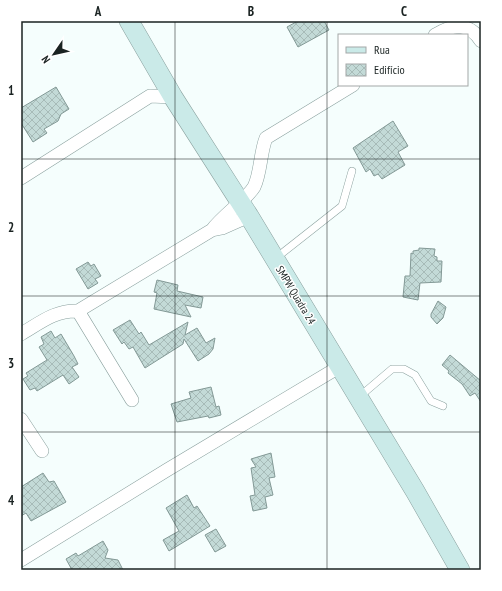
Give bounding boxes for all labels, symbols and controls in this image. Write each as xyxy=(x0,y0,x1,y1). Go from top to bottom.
text: A xyxy=(94,3,102,20)
text: B xyxy=(248,3,254,20)
text: C xyxy=(401,3,407,20)
north arrow xyxy=(34,34,74,74)
legend xyxy=(338,34,468,86)
text: Rua xyxy=(374,42,390,57)
text: N xyxy=(38,53,53,66)
text: Edifício xyxy=(374,62,405,77)
text: 1 xyxy=(8,82,14,99)
text: 2 xyxy=(8,219,14,236)
street label: SMPW Quadra 24 xyxy=(273,263,319,327)
text: 3 xyxy=(8,355,14,372)
text: 4 xyxy=(8,492,15,509)

